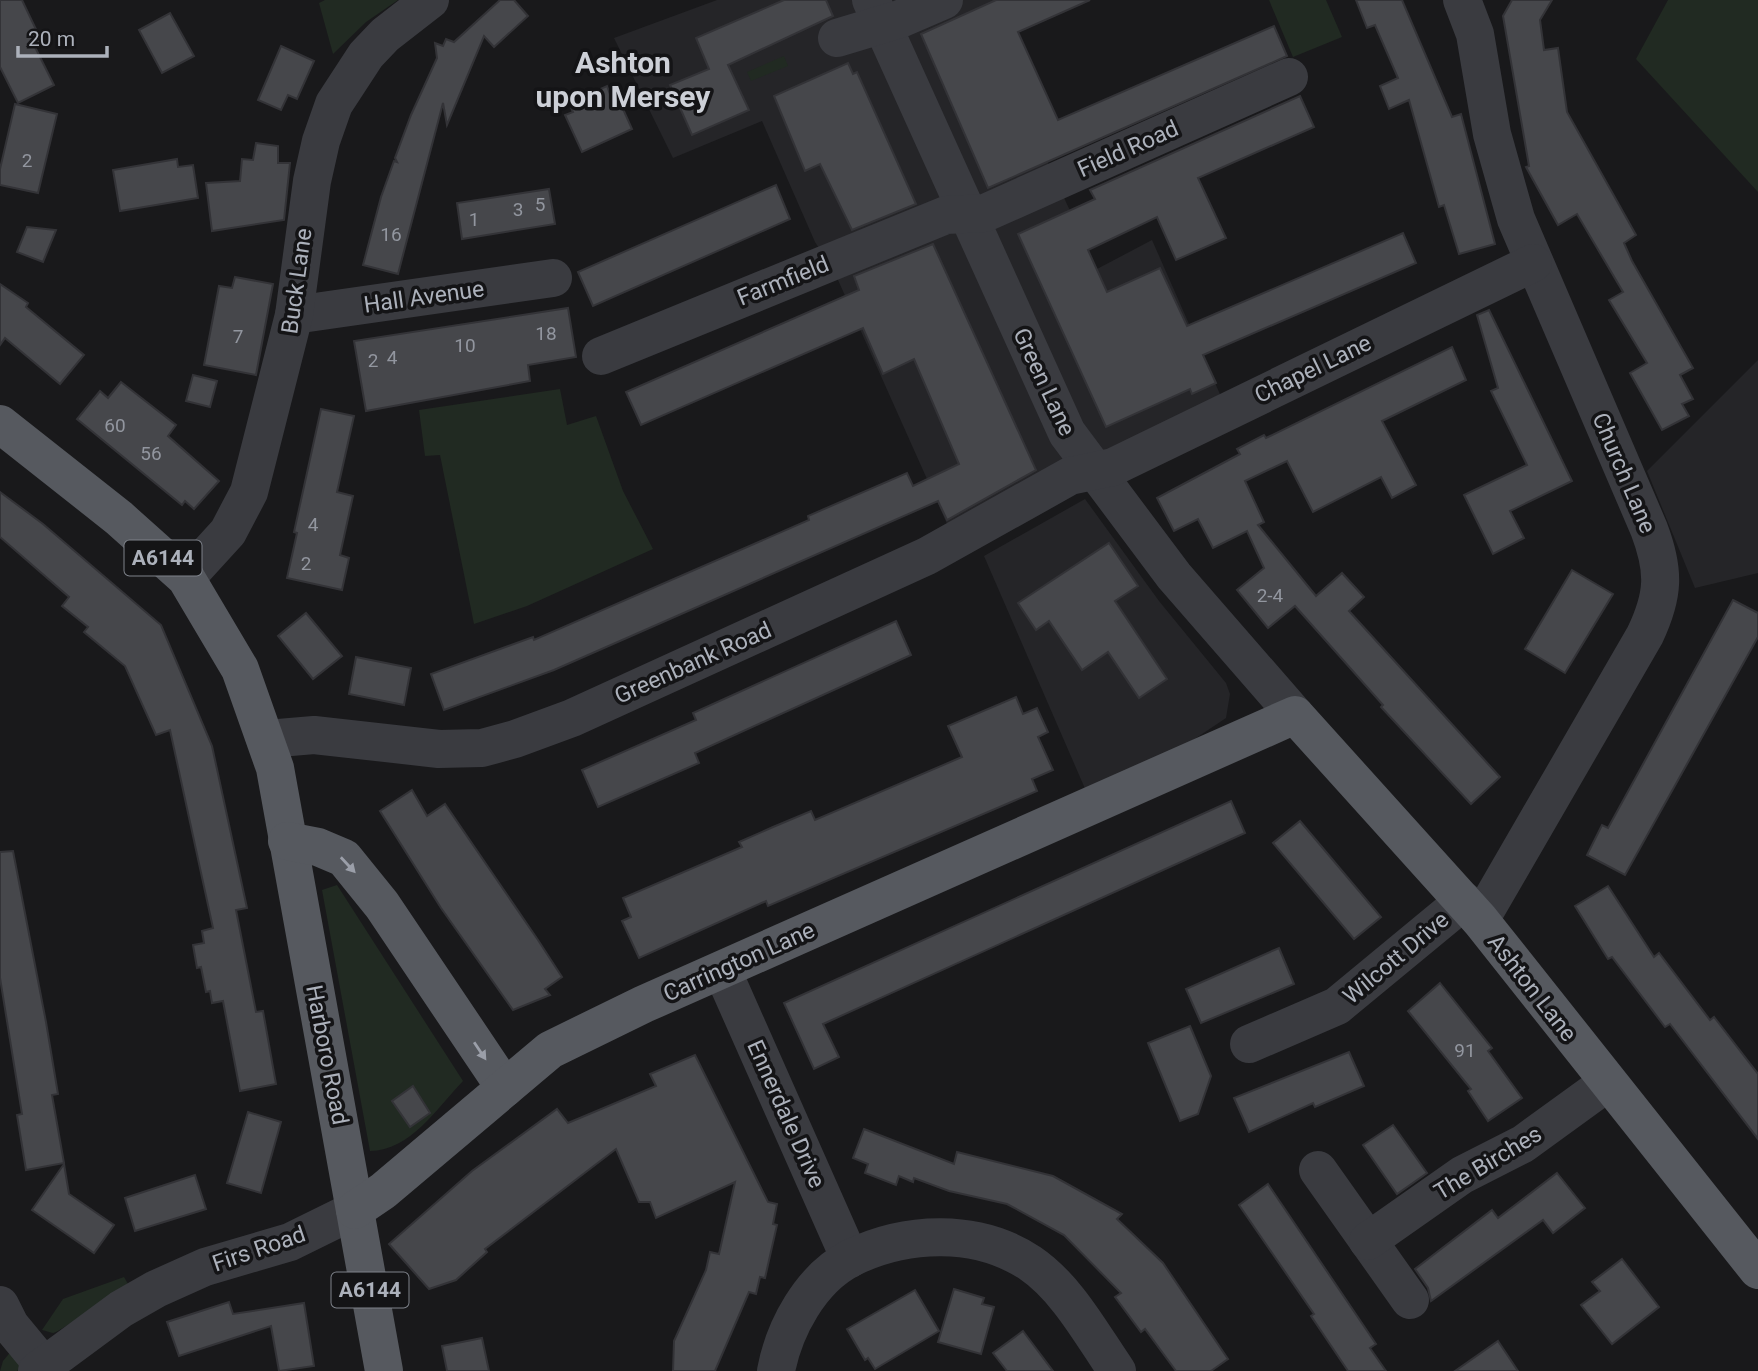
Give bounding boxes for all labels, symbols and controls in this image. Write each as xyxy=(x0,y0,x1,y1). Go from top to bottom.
scale bar xyxy=(18,14,107,58)
text: 20 m xyxy=(28,27,75,51)
district label: Ashton upon Mersey xyxy=(536,45,711,114)
street label: Field Road xyxy=(1073,115,1183,183)
house number: 2 xyxy=(22,149,32,172)
house number: 5 xyxy=(535,193,545,216)
house number: 3 xyxy=(513,198,523,221)
house number: 1 xyxy=(469,208,479,231)
house number: 16 xyxy=(380,223,402,246)
street label: Buck Lane xyxy=(276,227,318,335)
street label: Farmfield xyxy=(733,250,833,312)
street label: Hall Avenue xyxy=(362,275,486,319)
house number: 18 xyxy=(535,322,557,345)
street label: Green Lane xyxy=(1007,324,1081,440)
house number: 7 xyxy=(233,325,243,348)
street label: Chapel Lane xyxy=(1250,329,1376,409)
house number: 10 xyxy=(454,334,476,357)
house number: 4 xyxy=(387,346,398,369)
house number: 2 xyxy=(368,349,378,372)
street label: Church Lane xyxy=(1587,409,1661,537)
house number: 60 xyxy=(104,414,126,437)
house number: 56 xyxy=(140,442,162,465)
house number: 4 xyxy=(308,513,319,536)
road number: A6144 xyxy=(124,540,202,576)
house number: 2 xyxy=(301,552,311,575)
house number: 2-4 xyxy=(1257,584,1284,607)
street label: Greenbank Road xyxy=(610,616,776,710)
one-way arrow xyxy=(340,856,356,873)
street label: Wilcott Drive xyxy=(1338,906,1454,1010)
street label: Carrington Lane xyxy=(659,917,819,1007)
street label: Ashton Lane xyxy=(1482,929,1582,1047)
street label: Harboro Road xyxy=(300,983,354,1127)
street label: Ennerdale Drive xyxy=(741,1036,831,1192)
house number: 91 xyxy=(1454,1039,1476,1062)
one-way arrow xyxy=(473,1041,486,1060)
street label: The Birches xyxy=(1429,1120,1547,1206)
street label: Firs Road xyxy=(209,1221,309,1277)
road number: A6144 xyxy=(332,1272,408,1308)

